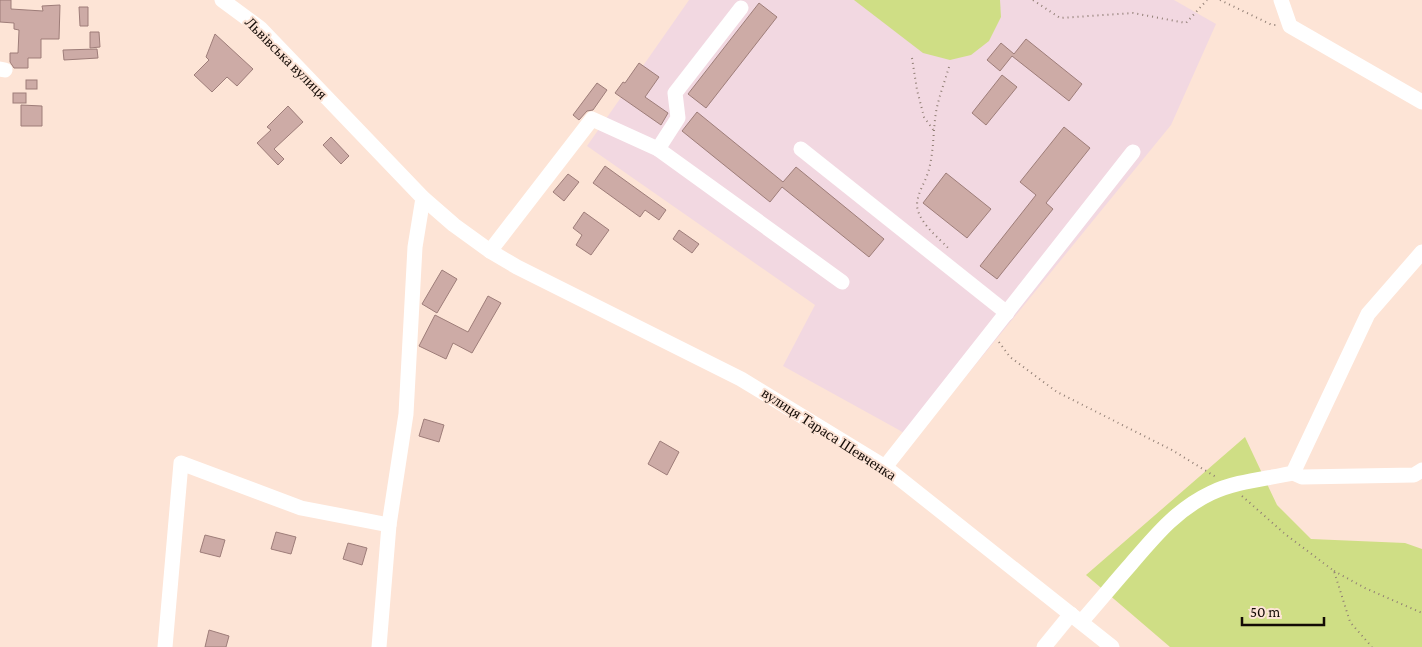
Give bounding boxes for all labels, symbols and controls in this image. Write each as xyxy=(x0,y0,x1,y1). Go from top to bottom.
street label: Львівська вулиця xyxy=(242,14,330,102)
street label: вулиця Тараса Шевченка xyxy=(759,385,899,484)
scale bar xyxy=(1242,594,1324,626)
text: 50 m xyxy=(1250,604,1280,620)

